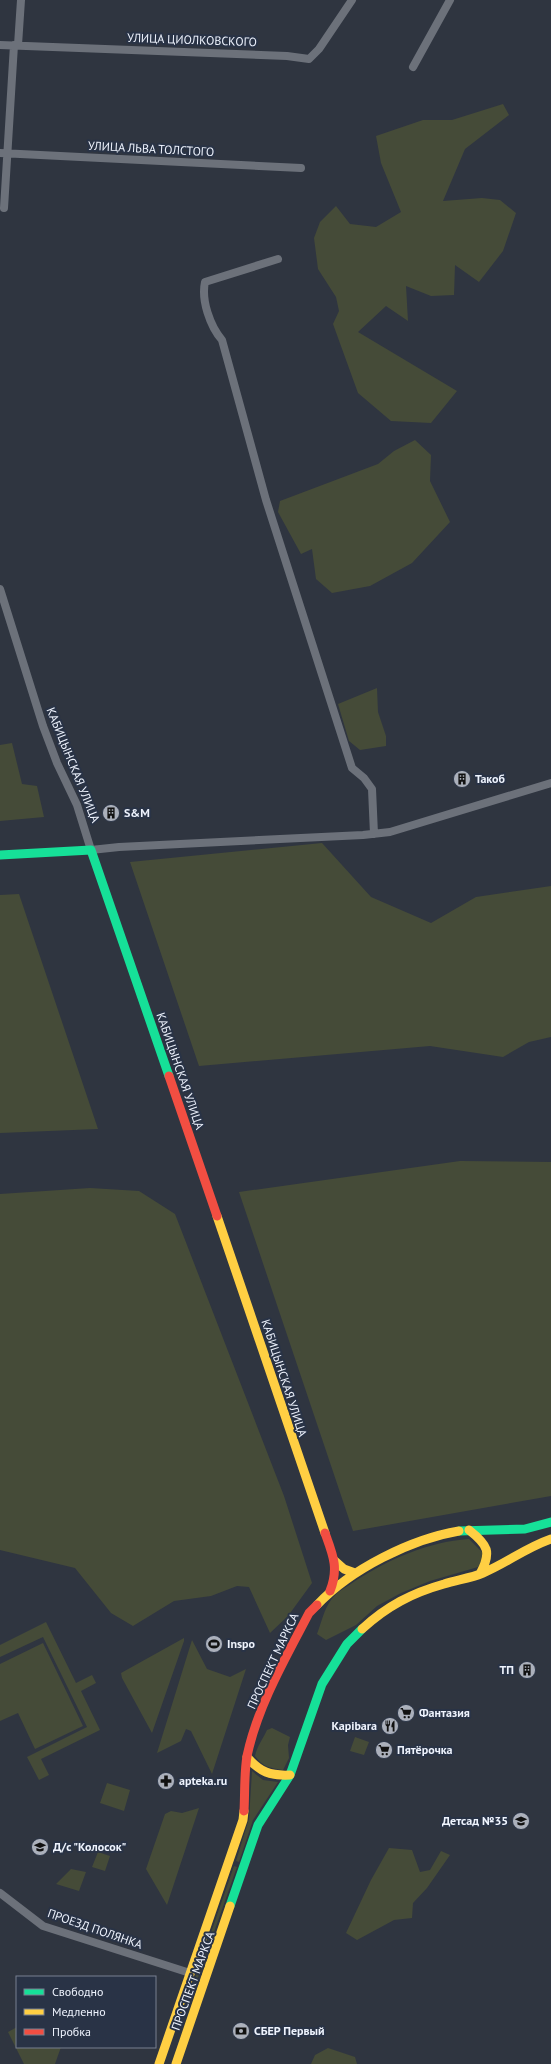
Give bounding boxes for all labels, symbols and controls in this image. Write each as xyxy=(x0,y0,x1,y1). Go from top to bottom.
street label: УЛИЦА ЦИОЛКОВСКОГО xyxy=(127,30,257,49)
street label: УЛИЦА ЛЬВА ТОЛСТОГО xyxy=(88,138,214,159)
street label: КАБИЦЫНСКАЯ УЛИЦА xyxy=(44,705,103,825)
building icon: Такоб xyxy=(452,769,472,789)
place label: Такоб xyxy=(475,771,505,786)
building icon: S&M xyxy=(101,803,121,823)
place label: S&M xyxy=(124,805,150,820)
street label: КАБИЦЫНСКАЯ УЛИЦА xyxy=(153,1010,208,1131)
street label: КАБИЦЫНСКАЯ УЛИЦА xyxy=(258,1317,311,1439)
street label: ПРОСПЕКТ МАРКСА xyxy=(244,1610,301,1711)
sports icon: Inspo xyxy=(204,1634,224,1654)
place label: Inspo xyxy=(227,1636,256,1651)
building icon: ТП xyxy=(517,1660,537,1680)
place label: ТП xyxy=(500,1662,514,1677)
supermarket icon: Фантазия xyxy=(396,1703,416,1723)
place label: Фантазия xyxy=(419,1705,470,1720)
restaurant icon: Kapibara xyxy=(380,1716,400,1736)
place label: Kapibara xyxy=(332,1718,377,1733)
supermarket icon: Пятёрочка xyxy=(374,1740,394,1760)
place label: Пятёрочка xyxy=(397,1742,453,1757)
pharmacy icon: apteka.ru xyxy=(156,1771,176,1791)
place label: apteka.ru xyxy=(179,1773,227,1788)
school or university icon: Детсад №35 xyxy=(511,1811,531,1831)
place label: Детсад №35 xyxy=(442,1813,508,1828)
school or university icon: Д/с "Колосок" xyxy=(30,1837,50,1857)
place label: Д/с "Колосок" xyxy=(53,1839,126,1854)
street label: ПРОЕЗД ПОЛЯНКА xyxy=(46,1905,145,1952)
street label: ПРОСПЕКТ МАРКСА xyxy=(168,1929,217,2032)
legend xyxy=(16,1976,156,2048)
text: Свободно xyxy=(52,1984,103,1999)
text: Медленно xyxy=(52,2004,106,2019)
bank icon: СБЕР Первый xyxy=(231,2021,251,2041)
place label: СБЕР Первый xyxy=(254,2023,325,2038)
text: Пробка xyxy=(52,2024,91,2039)

